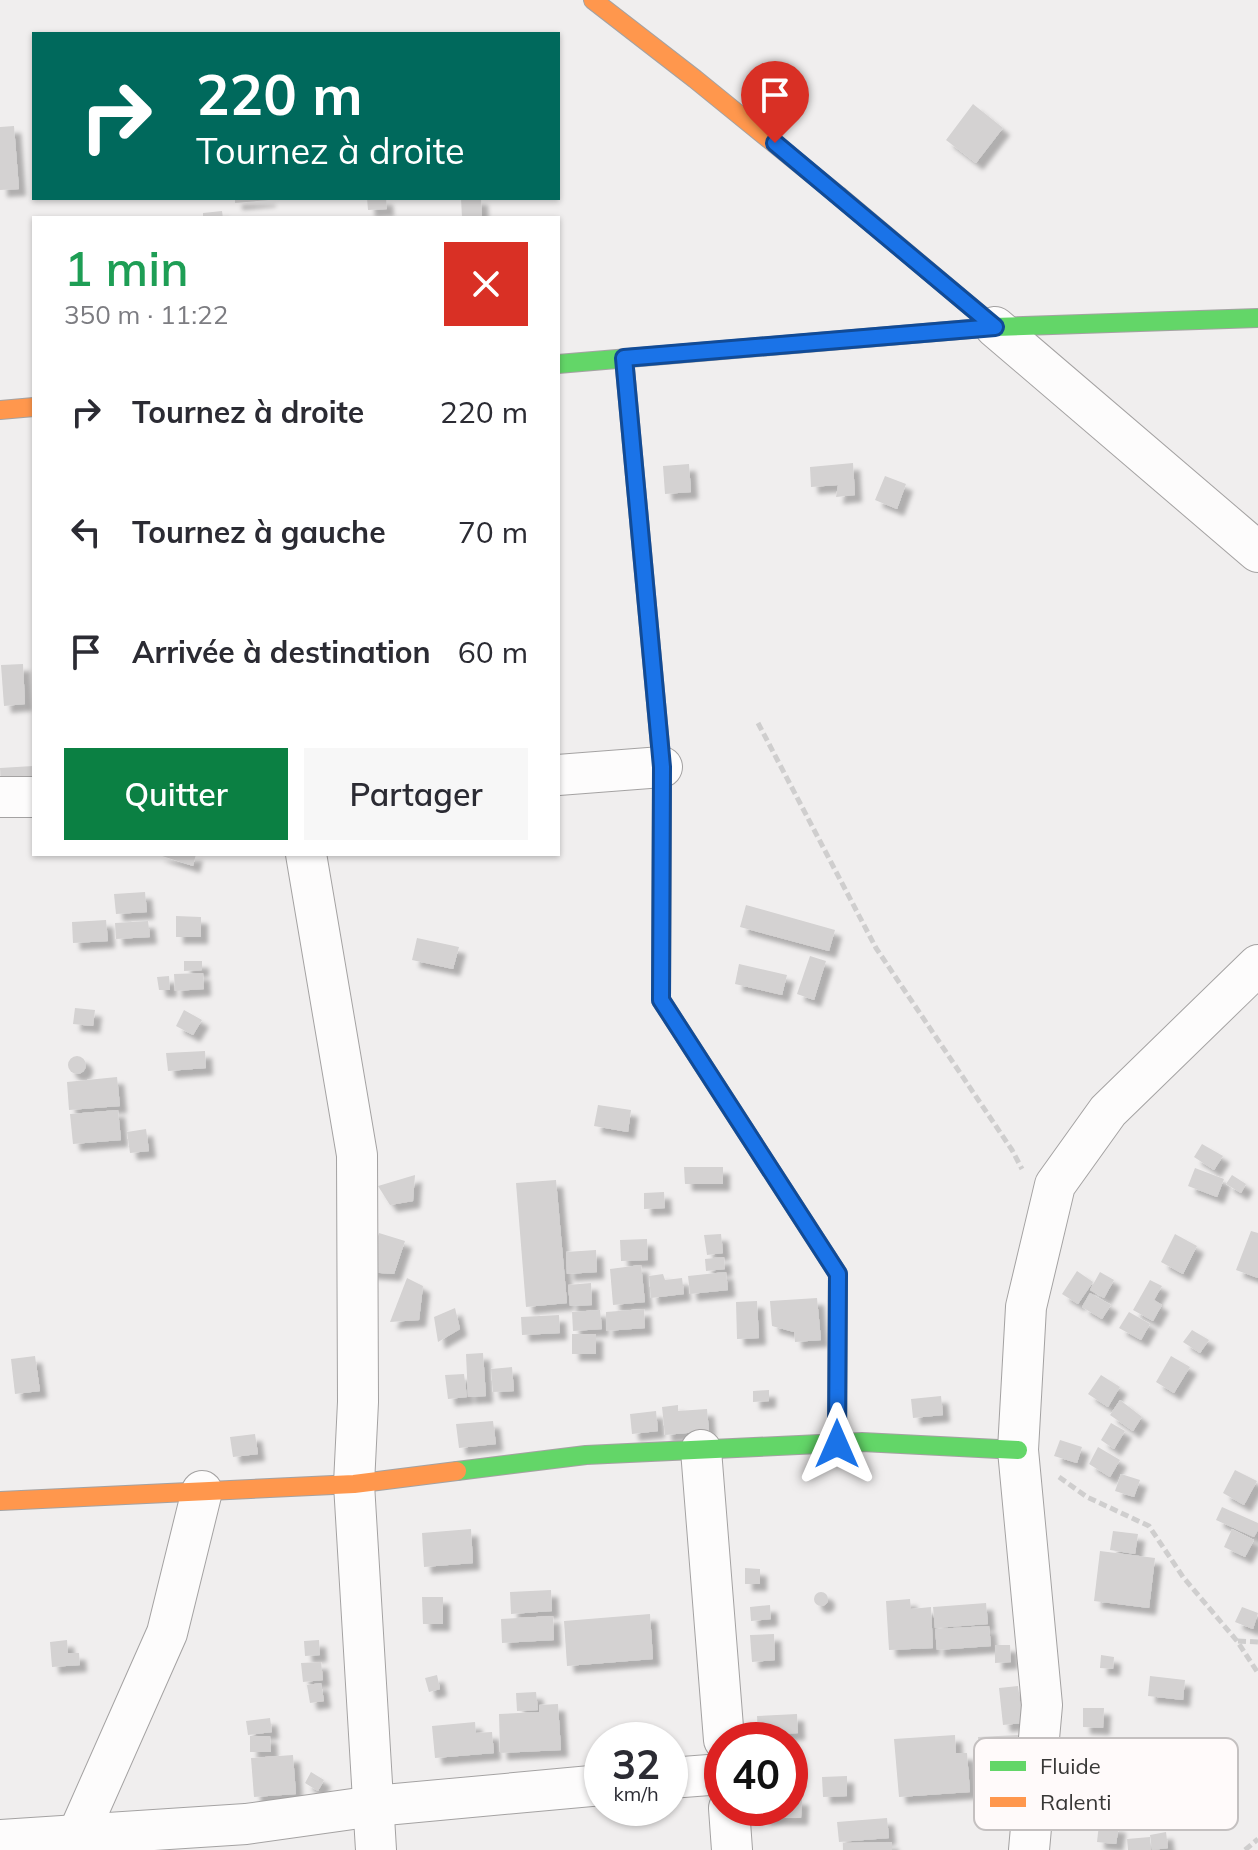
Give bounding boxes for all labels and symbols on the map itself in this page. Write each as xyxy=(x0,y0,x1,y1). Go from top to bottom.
pin xyxy=(741,61,809,143)
position arrow xyxy=(795,1402,879,1486)
speed limit sign: 40 xyxy=(704,1722,808,1826)
legend xyxy=(974,1738,1238,1830)
text: Fluide xyxy=(1040,1752,1101,1780)
text: Ralenti xyxy=(1040,1788,1111,1816)

